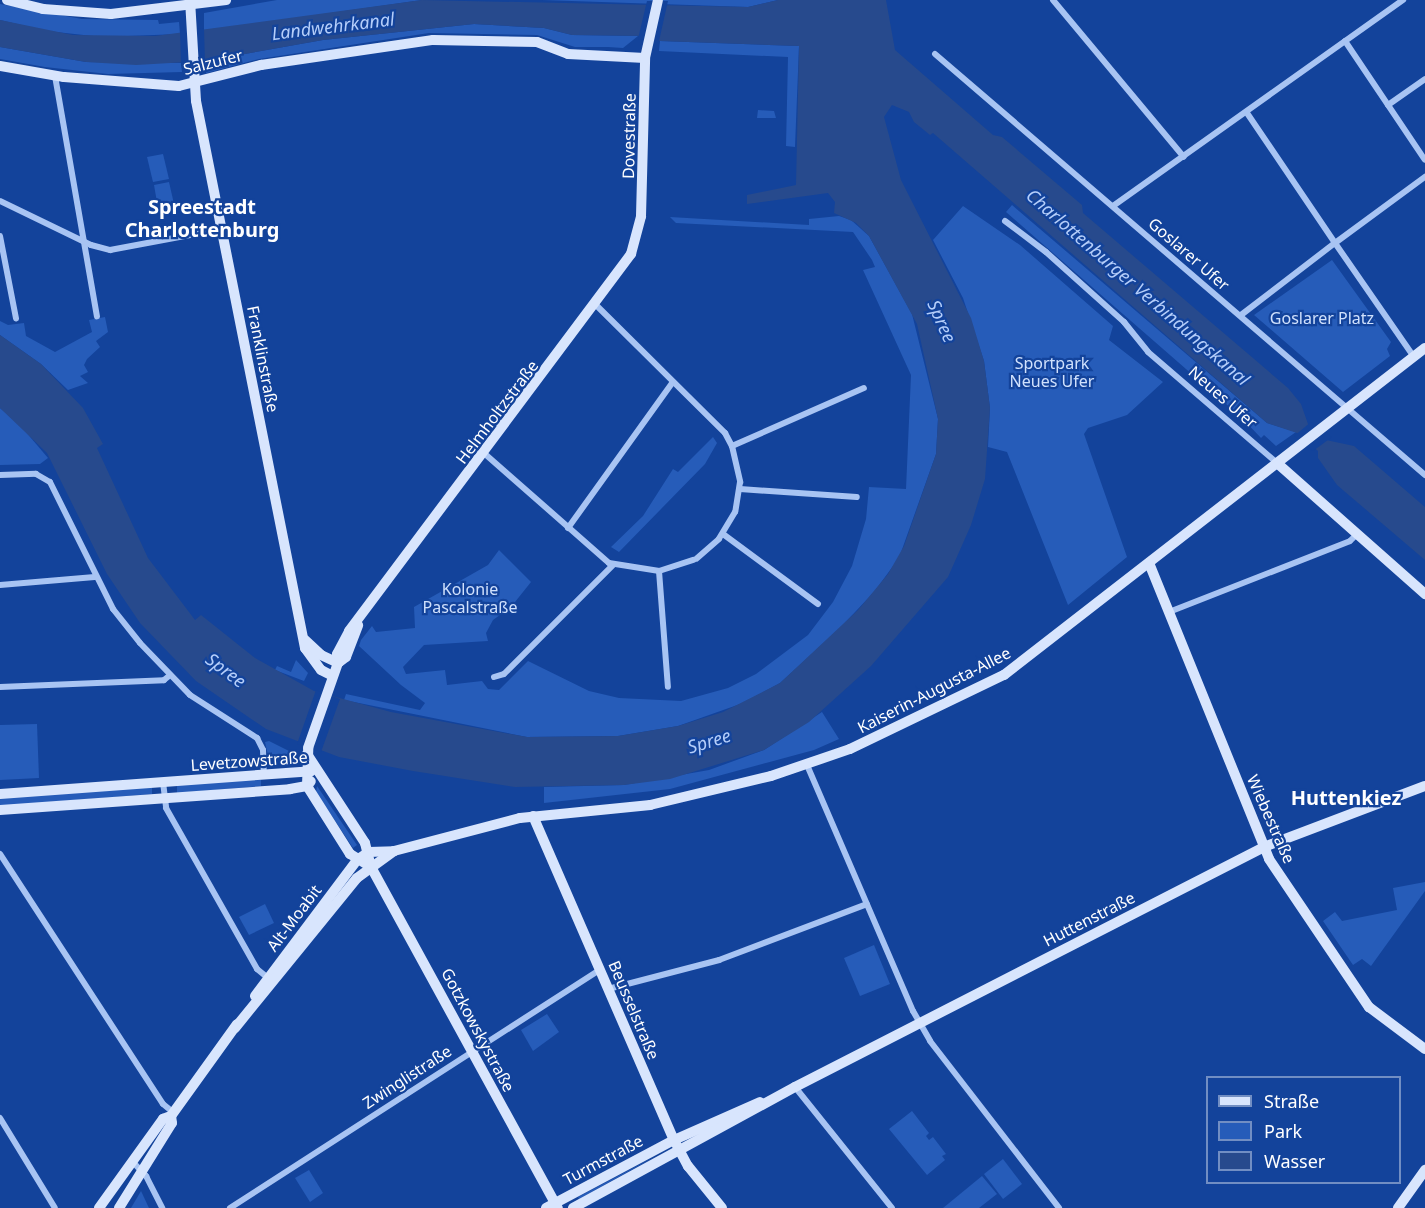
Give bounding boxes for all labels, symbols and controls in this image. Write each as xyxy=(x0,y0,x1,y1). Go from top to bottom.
water label: Landwehrkanal xyxy=(270,8,396,44)
street label: Salzufer xyxy=(181,45,245,79)
street label: Dovestraße xyxy=(619,93,639,179)
water label: Charlottenburger Verbindungskanal xyxy=(1022,184,1254,390)
district label: Spreestadt Charlottenburg xyxy=(125,195,279,242)
street label: Goslarer Ufer xyxy=(1145,214,1233,294)
water label: Spree xyxy=(923,296,961,346)
street label: Franklinstraße xyxy=(243,304,283,414)
park label: Goslarer Platz xyxy=(1270,308,1374,328)
park label: Sportpark Neues Ufer xyxy=(1010,353,1094,391)
street label: Helmholtzstraße xyxy=(452,356,542,468)
street label: Neues Ufer xyxy=(1185,362,1261,432)
park label: Kolonie Pascalstraße xyxy=(423,579,517,617)
street label: Kaiserin-Augusta-Allee xyxy=(854,643,1014,737)
water label: Spree xyxy=(202,648,250,692)
water label: Spree xyxy=(685,724,733,758)
street label: Levetzowstraße xyxy=(190,747,308,775)
street label: Wiebestraße xyxy=(1243,772,1299,866)
district label: Huttenkiez xyxy=(1291,785,1401,809)
street label: Alt-Moabit xyxy=(263,881,325,955)
street label: Huttenstraße xyxy=(1040,888,1138,950)
street label: Beusselstraße xyxy=(605,958,663,1062)
street label: Gotzkowskystraße xyxy=(437,965,519,1095)
street label: Zwinglistraße xyxy=(359,1041,455,1113)
legend xyxy=(1206,1076,1401,1184)
text: Straße xyxy=(1264,1089,1319,1113)
text: Park xyxy=(1264,1119,1302,1143)
street label: Turmstraße xyxy=(560,1131,646,1189)
text: Wasser xyxy=(1264,1149,1325,1173)

